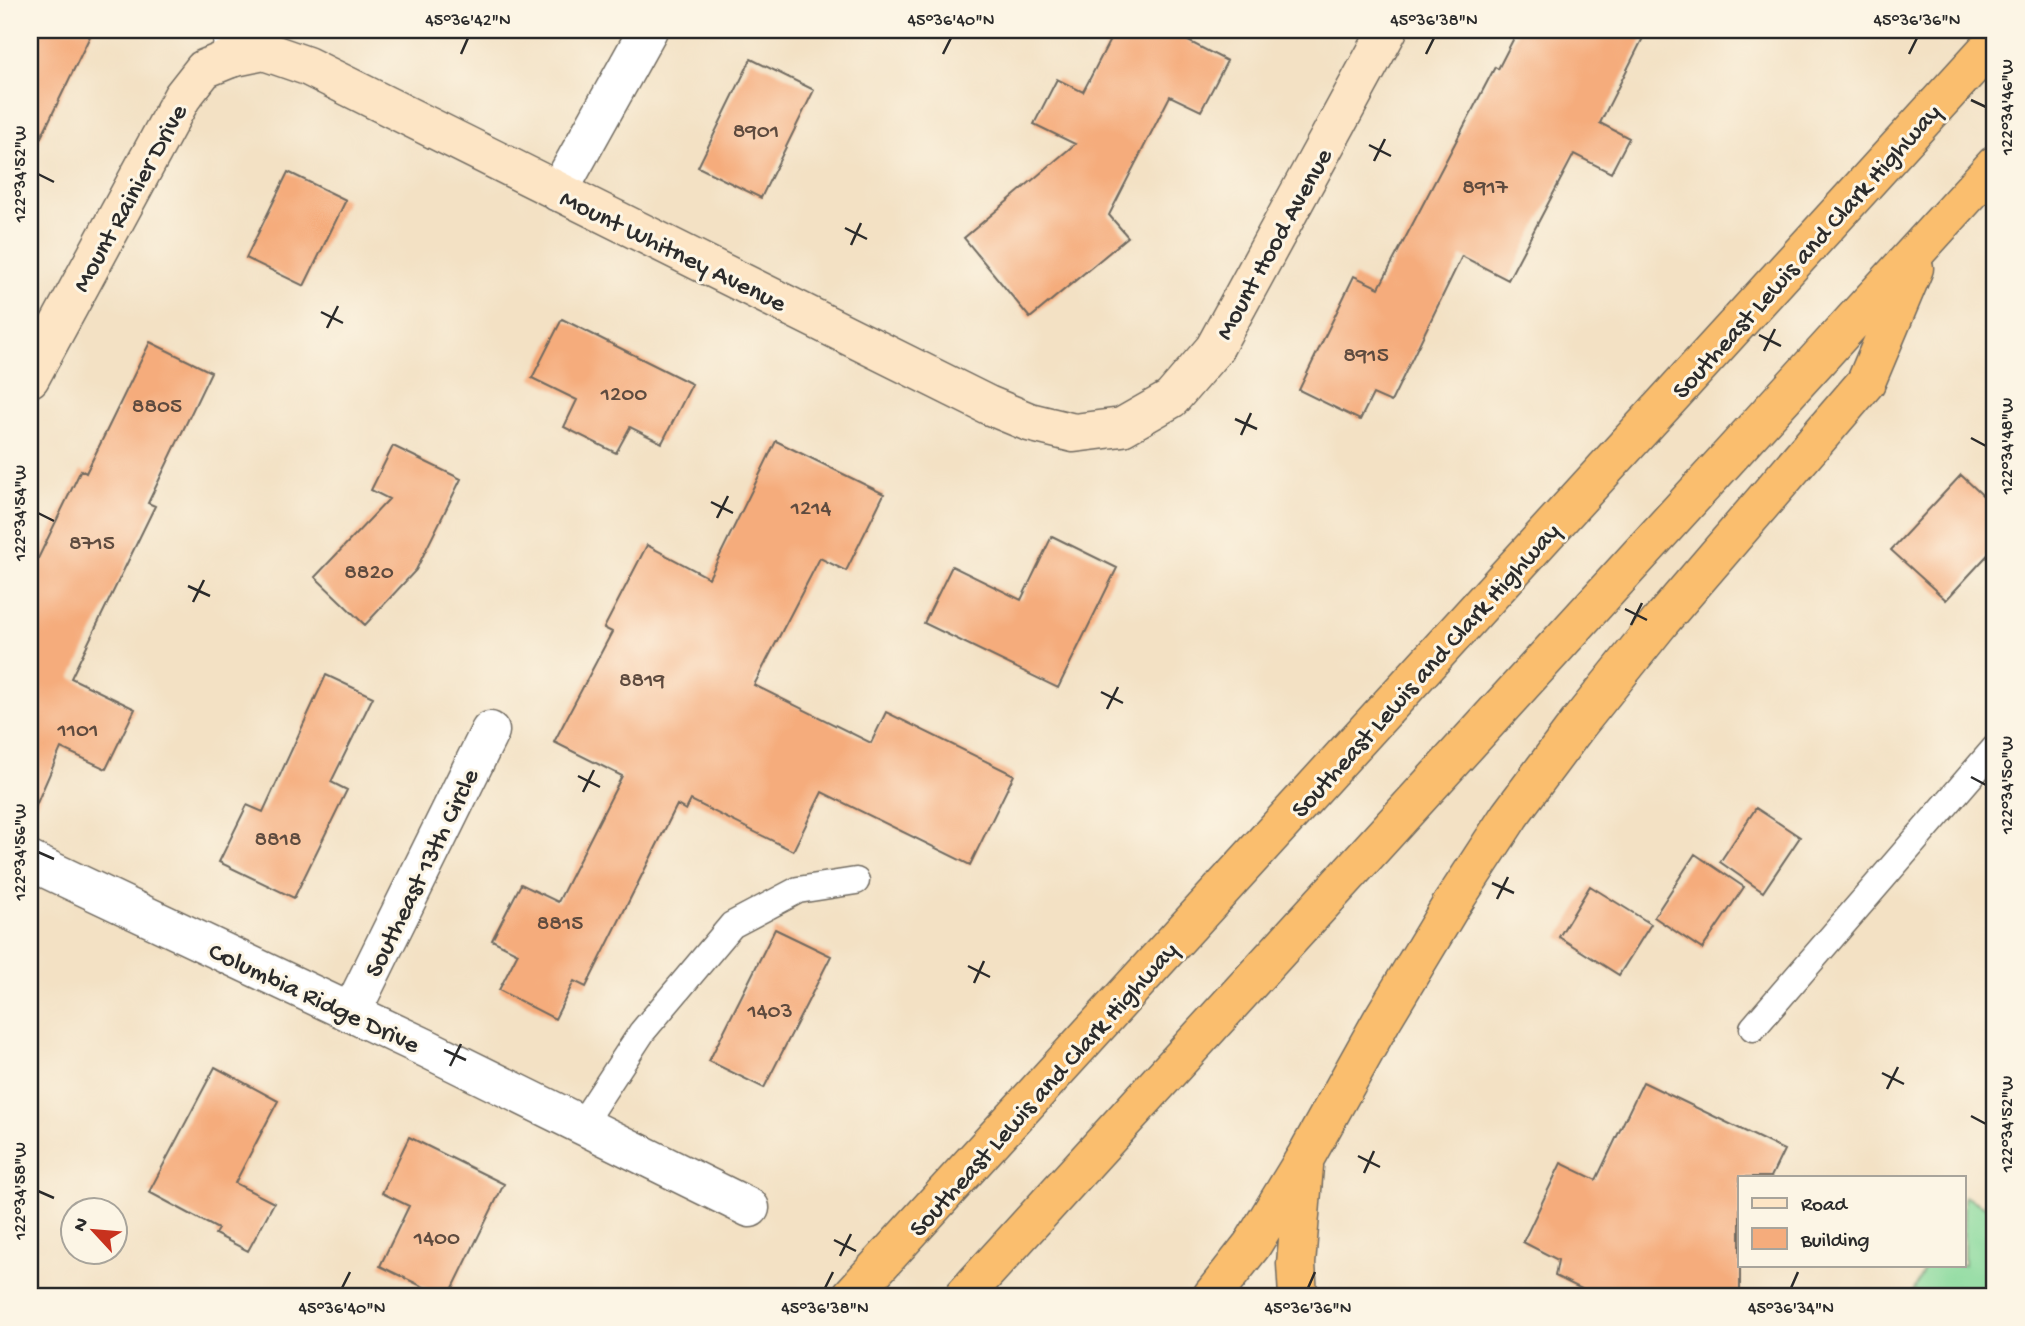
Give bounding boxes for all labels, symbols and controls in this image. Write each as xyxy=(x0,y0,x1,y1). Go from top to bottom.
text: 45°36'42"N xyxy=(425,11,511,32)
text: 45°36'40"N xyxy=(907,11,995,32)
text: 45°36'38"N xyxy=(1390,11,1478,32)
text: 45°36'36"N xyxy=(1874,11,1960,32)
text: 122°34'46"W xyxy=(1998,59,2019,156)
street label: Mount Rainier Drive xyxy=(67,99,197,299)
street label: Southeast Lewis and Clark Highway xyxy=(1667,99,1949,407)
house number: 8901 xyxy=(733,119,779,146)
text: 122°34'52"W xyxy=(11,126,32,223)
street label: Mount Hood Avenue xyxy=(1210,143,1342,346)
house number: 8917 xyxy=(1462,175,1509,202)
street label: Mount Whitney Avenue xyxy=(554,185,791,322)
house number: 8915 xyxy=(1343,343,1389,370)
house number: 1200 xyxy=(600,382,647,409)
house number: 8805 xyxy=(132,394,182,421)
text: 122°34'48"W xyxy=(1998,398,2019,495)
text: 122°34'54"W xyxy=(11,465,32,562)
house number: 1214 xyxy=(790,496,831,523)
street label: Southeast Lewis and Clark Highway xyxy=(1286,518,1568,826)
house number: 8715 xyxy=(69,531,115,558)
house number: 8820 xyxy=(344,560,394,587)
house number: 8819 xyxy=(619,668,665,695)
house number: 1101 xyxy=(57,718,98,745)
text: 122°34'50"W xyxy=(1998,736,2019,835)
street label: Southeast 13th Circle xyxy=(360,764,488,983)
text: 122°34'56"W xyxy=(11,804,32,901)
house number: 8818 xyxy=(254,827,302,854)
house number: 8815 xyxy=(537,911,583,938)
street label: Southeast Lewis and Clark Highway xyxy=(904,937,1186,1245)
street label: Columbia Ridge Drive xyxy=(203,938,424,1063)
house number: 1403 xyxy=(746,999,793,1026)
text: 122°34'52"W xyxy=(1998,1076,2019,1173)
text: 122°34'58"W xyxy=(11,1142,32,1241)
legend xyxy=(1738,1176,1966,1266)
text: Road xyxy=(1801,1194,1849,1219)
north arrow xyxy=(60,1196,130,1266)
text: N xyxy=(69,1214,95,1236)
house number: 1400 xyxy=(413,1226,460,1253)
text: Building xyxy=(1800,1230,1870,1255)
text: 45°36'40"N xyxy=(298,1299,386,1320)
text: 45°36'38"N xyxy=(781,1299,869,1320)
text: 45°36'36"N xyxy=(1265,1299,1351,1320)
text: 45°36'34"N xyxy=(1748,1299,1834,1320)

